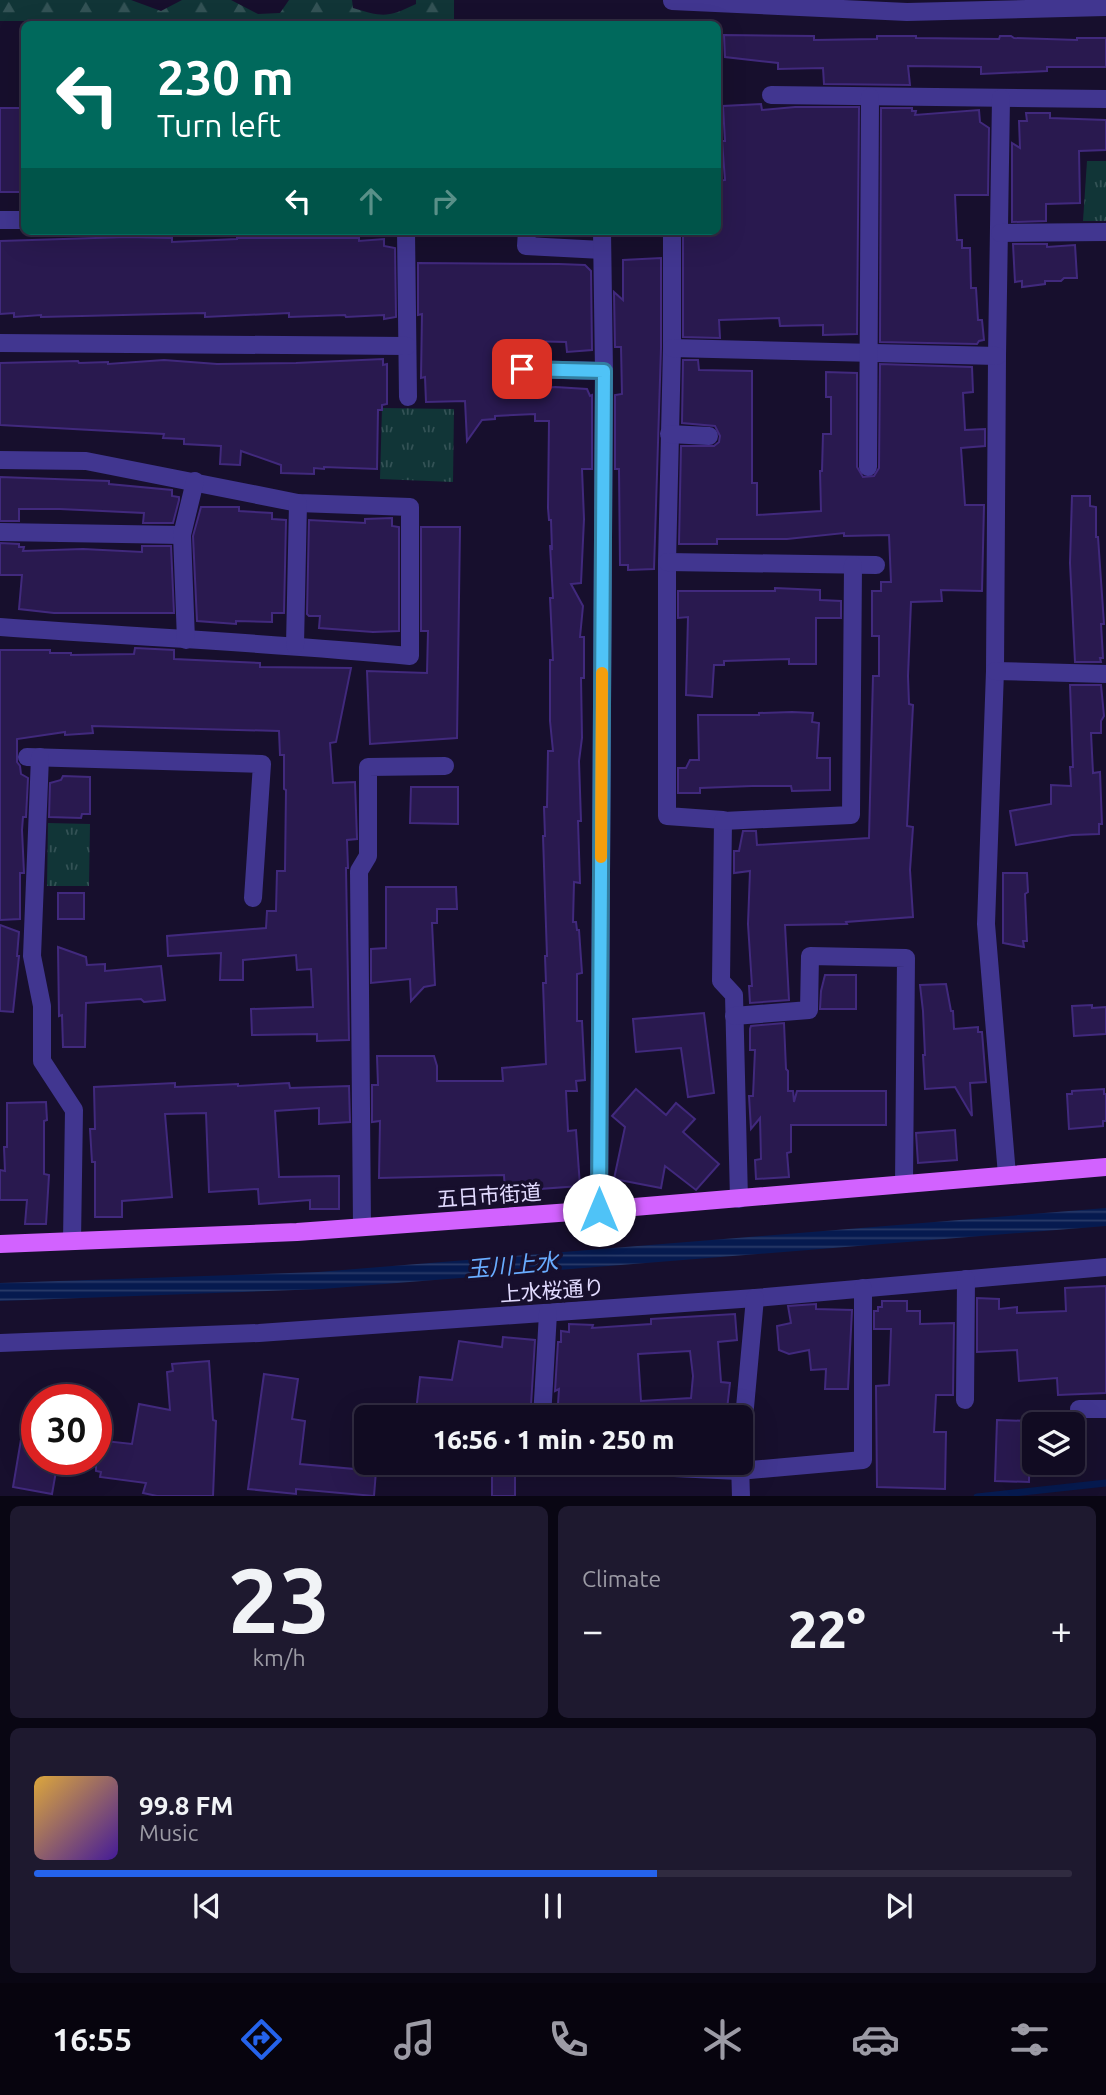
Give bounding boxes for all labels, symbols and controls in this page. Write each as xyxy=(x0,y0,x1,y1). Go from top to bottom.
icon: left xyxy=(42,49,133,140)
text: 230 m xyxy=(157,49,294,104)
text: Turn left xyxy=(157,107,281,143)
icon: left xyxy=(279,182,317,220)
icon: ahead xyxy=(352,182,390,220)
icon: right xyxy=(425,182,463,220)
pin xyxy=(492,339,552,399)
icon: arrive xyxy=(503,350,541,388)
position arrow xyxy=(562,1173,636,1247)
street label: 五日市街道 xyxy=(436,1179,542,1211)
water label: 玉川上水 xyxy=(465,1248,562,1281)
street label: 上水桜通り xyxy=(499,1274,605,1306)
speed limit sign: 30 xyxy=(21,1384,112,1475)
map controls xyxy=(1022,1412,1085,1475)
button: layers xyxy=(1022,1412,1085,1475)
text: 16:56 · 1 min · 250 m xyxy=(433,1425,674,1454)
text: 23 xyxy=(228,1548,330,1650)
text: Climate xyxy=(582,1566,661,1591)
text: 22° xyxy=(788,1600,866,1658)
text: − xyxy=(582,1609,603,1651)
text: + xyxy=(1051,1609,1072,1651)
text: km/h xyxy=(252,1645,306,1670)
text: 99.8 FM xyxy=(139,1791,233,1820)
text: Music xyxy=(139,1820,198,1845)
icon: previous xyxy=(188,1887,226,1925)
icon: pause xyxy=(534,1887,572,1925)
icon: next xyxy=(880,1887,918,1925)
icon: directions xyxy=(237,2015,286,2064)
icon: music xyxy=(390,2015,439,2064)
icon: phone xyxy=(544,2015,593,2064)
icon: climate xyxy=(698,2015,747,2064)
icon: car xyxy=(851,2015,900,2064)
icon: filters xyxy=(1005,2015,1054,2064)
text: 16:55 xyxy=(52,2021,132,2057)

